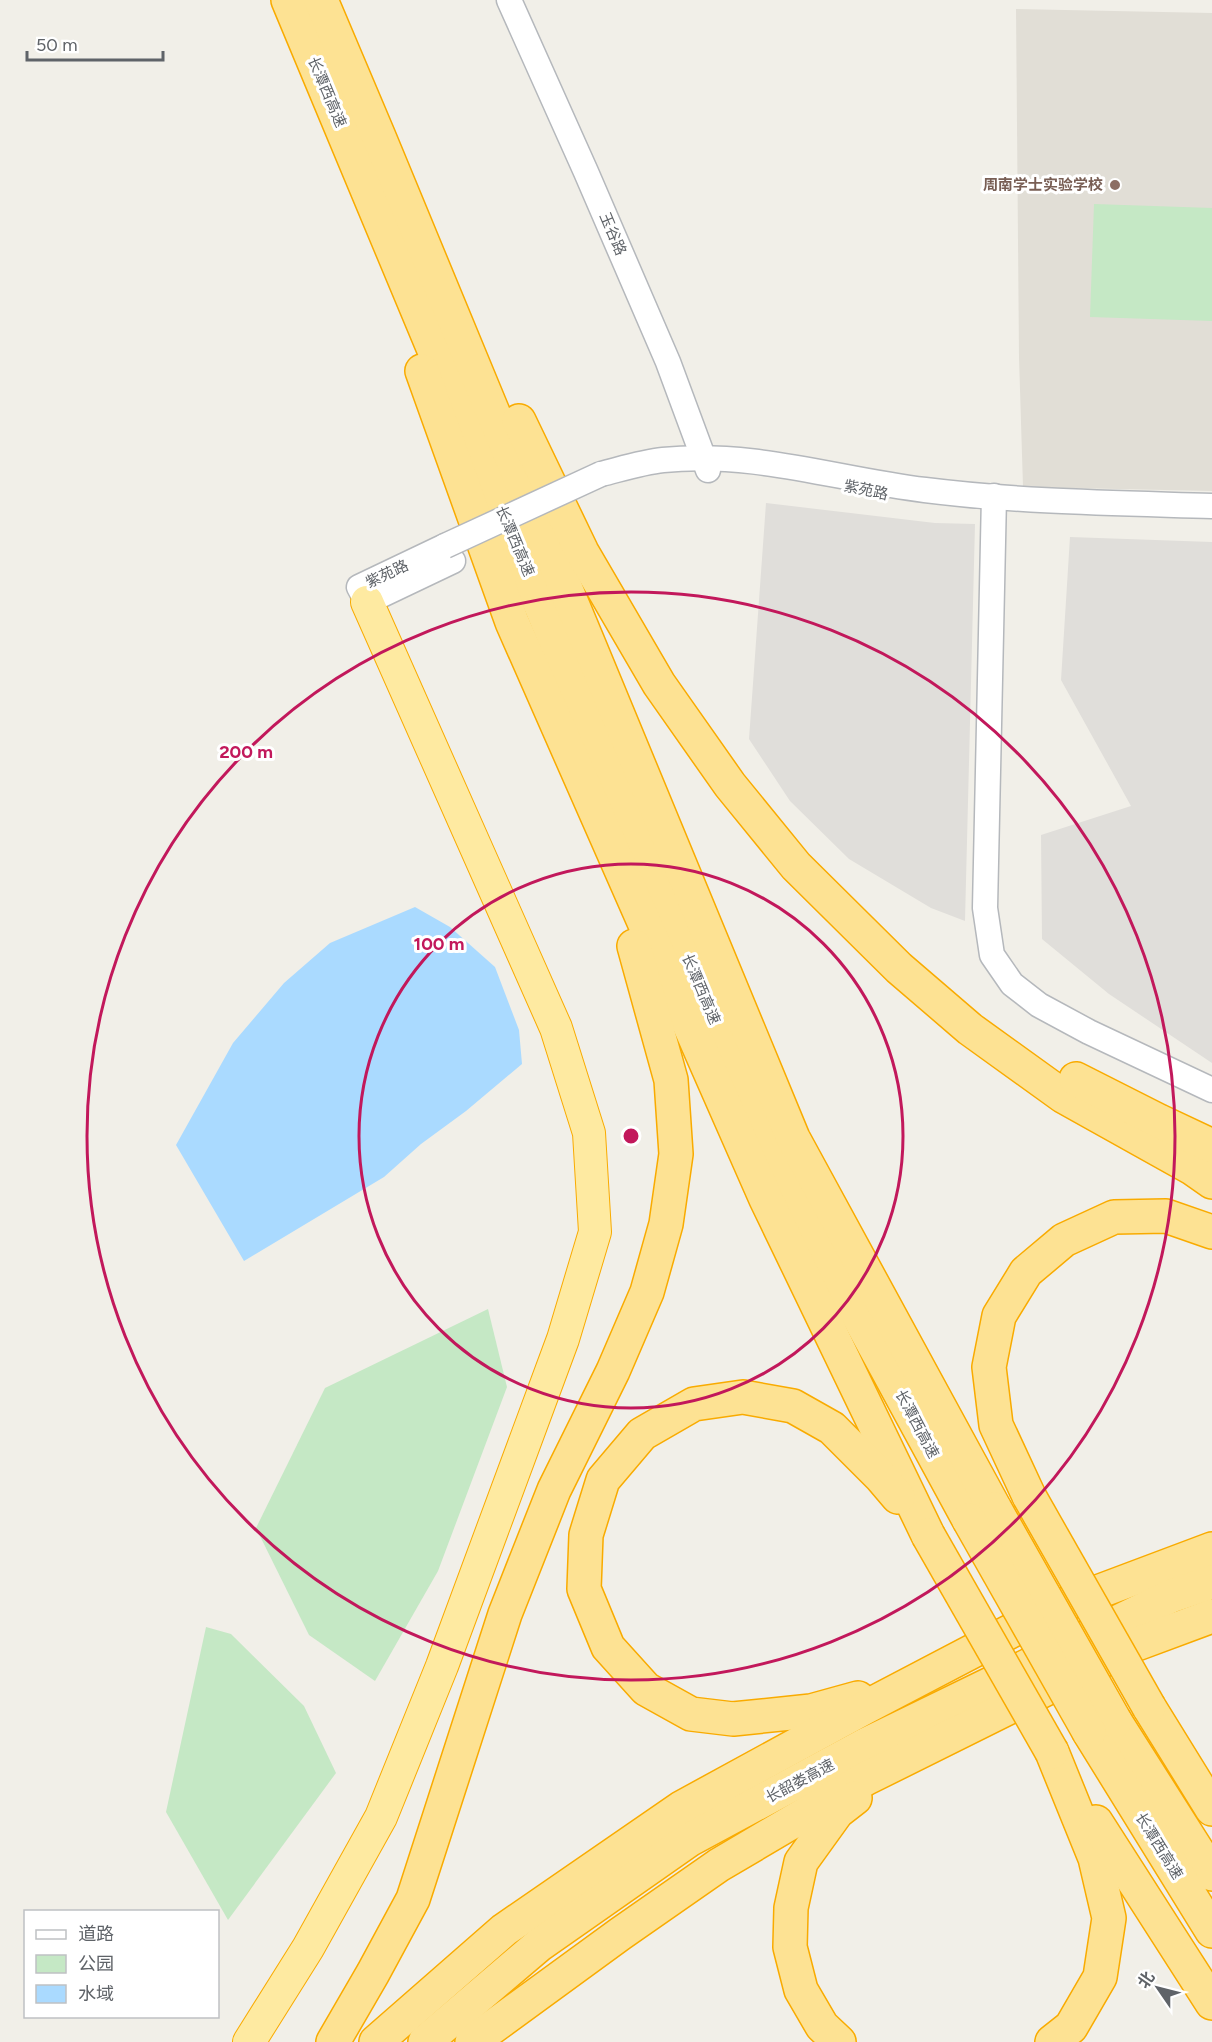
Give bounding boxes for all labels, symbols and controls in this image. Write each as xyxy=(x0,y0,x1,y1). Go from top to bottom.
scale bar xyxy=(27,24,164,62)
text: 50 m xyxy=(36,34,78,56)
street label: 长潭西高速 xyxy=(304,54,350,130)
place label: 周南学士实验学校 xyxy=(983,176,1103,194)
marker: 周南学士实验学校 xyxy=(1108,178,1122,192)
street label: 玉谷路 xyxy=(596,210,630,258)
street label: 紫苑路 xyxy=(842,477,890,503)
street label: 长潭西高速 xyxy=(492,503,538,579)
street label: 紫苑路 xyxy=(363,556,411,592)
text: 200 m xyxy=(219,741,273,763)
text: 100 m xyxy=(414,933,464,955)
street label: 长潭西高速 xyxy=(678,951,724,1027)
centre of rings xyxy=(621,1126,641,1146)
street label: 长潭西高速 xyxy=(891,1387,943,1461)
street label: 长韶娄高速 xyxy=(763,1755,837,1807)
street label: 长潭西高速 xyxy=(1131,1809,1187,1883)
legend xyxy=(24,1910,219,2018)
text: 道路 xyxy=(78,1923,114,1945)
text: 公园 xyxy=(78,1953,114,1975)
north arrow xyxy=(1128,1958,1188,2018)
text: 北 xyxy=(1134,1968,1158,1992)
text: 水域 xyxy=(78,1983,114,2005)

